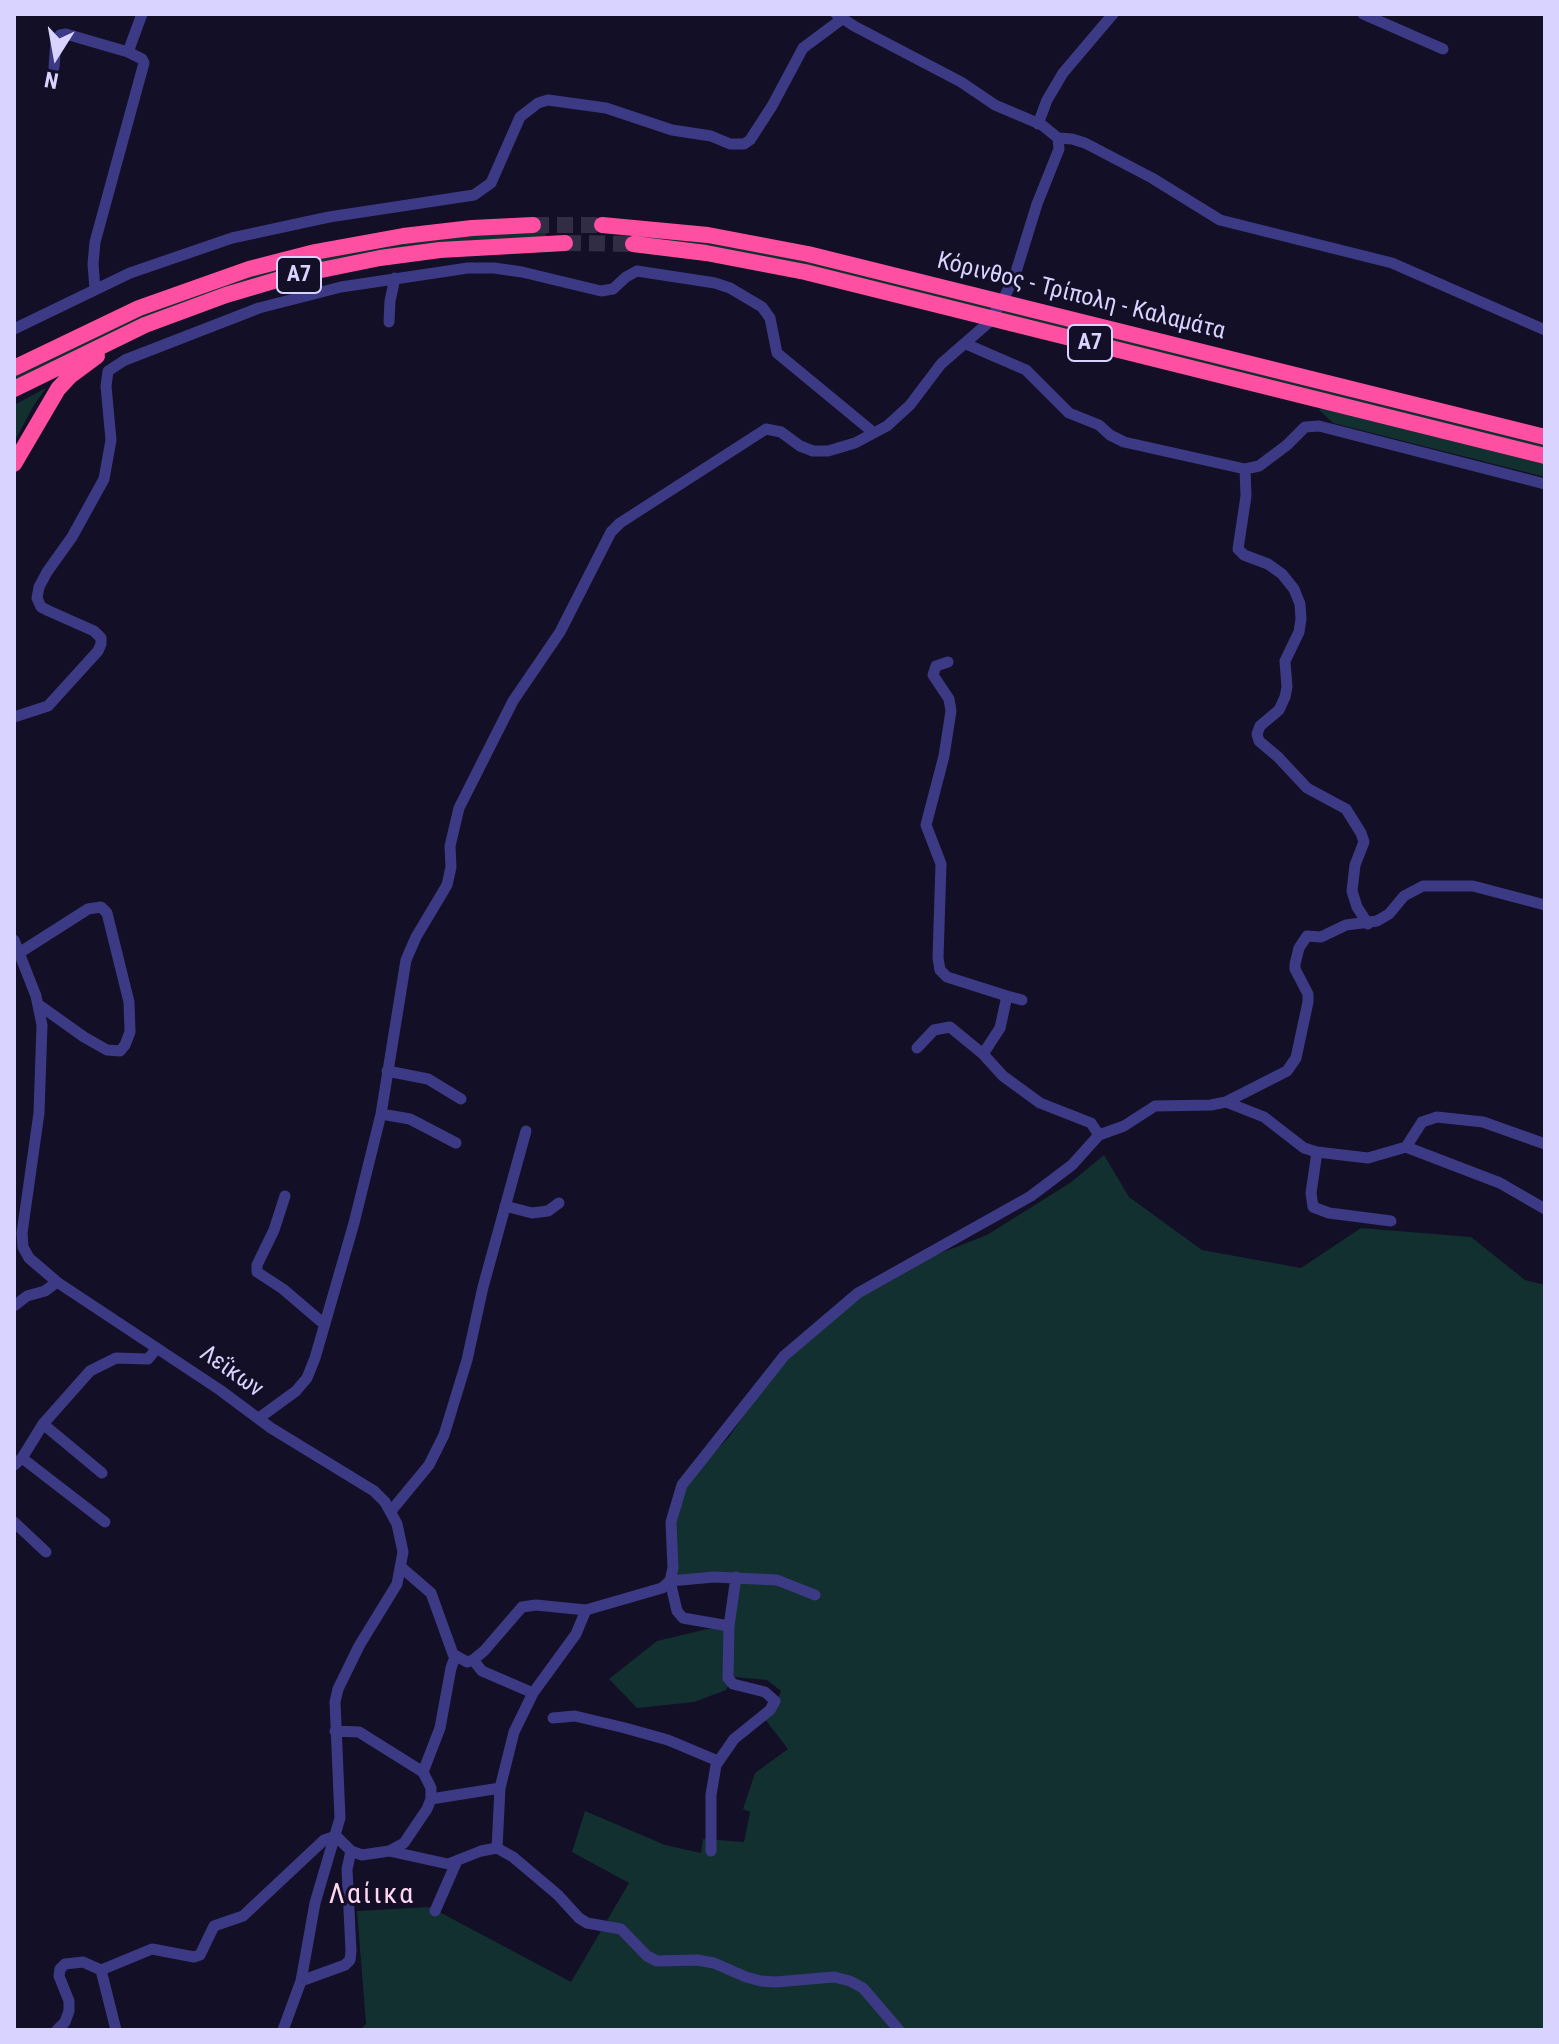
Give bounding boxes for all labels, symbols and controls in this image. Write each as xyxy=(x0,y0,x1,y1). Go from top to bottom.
north arrow xyxy=(16,16,96,96)
text: N xyxy=(42,66,60,94)
street label: Κόρινθος - Τρίπολη - Καλαμάτα xyxy=(934,247,1228,347)
road number: Α7 xyxy=(277,257,321,293)
road number: Α7 xyxy=(1068,325,1112,361)
street label: Λεΐκων xyxy=(194,1340,268,1404)
district label: Λαίικα xyxy=(329,1879,415,1913)

